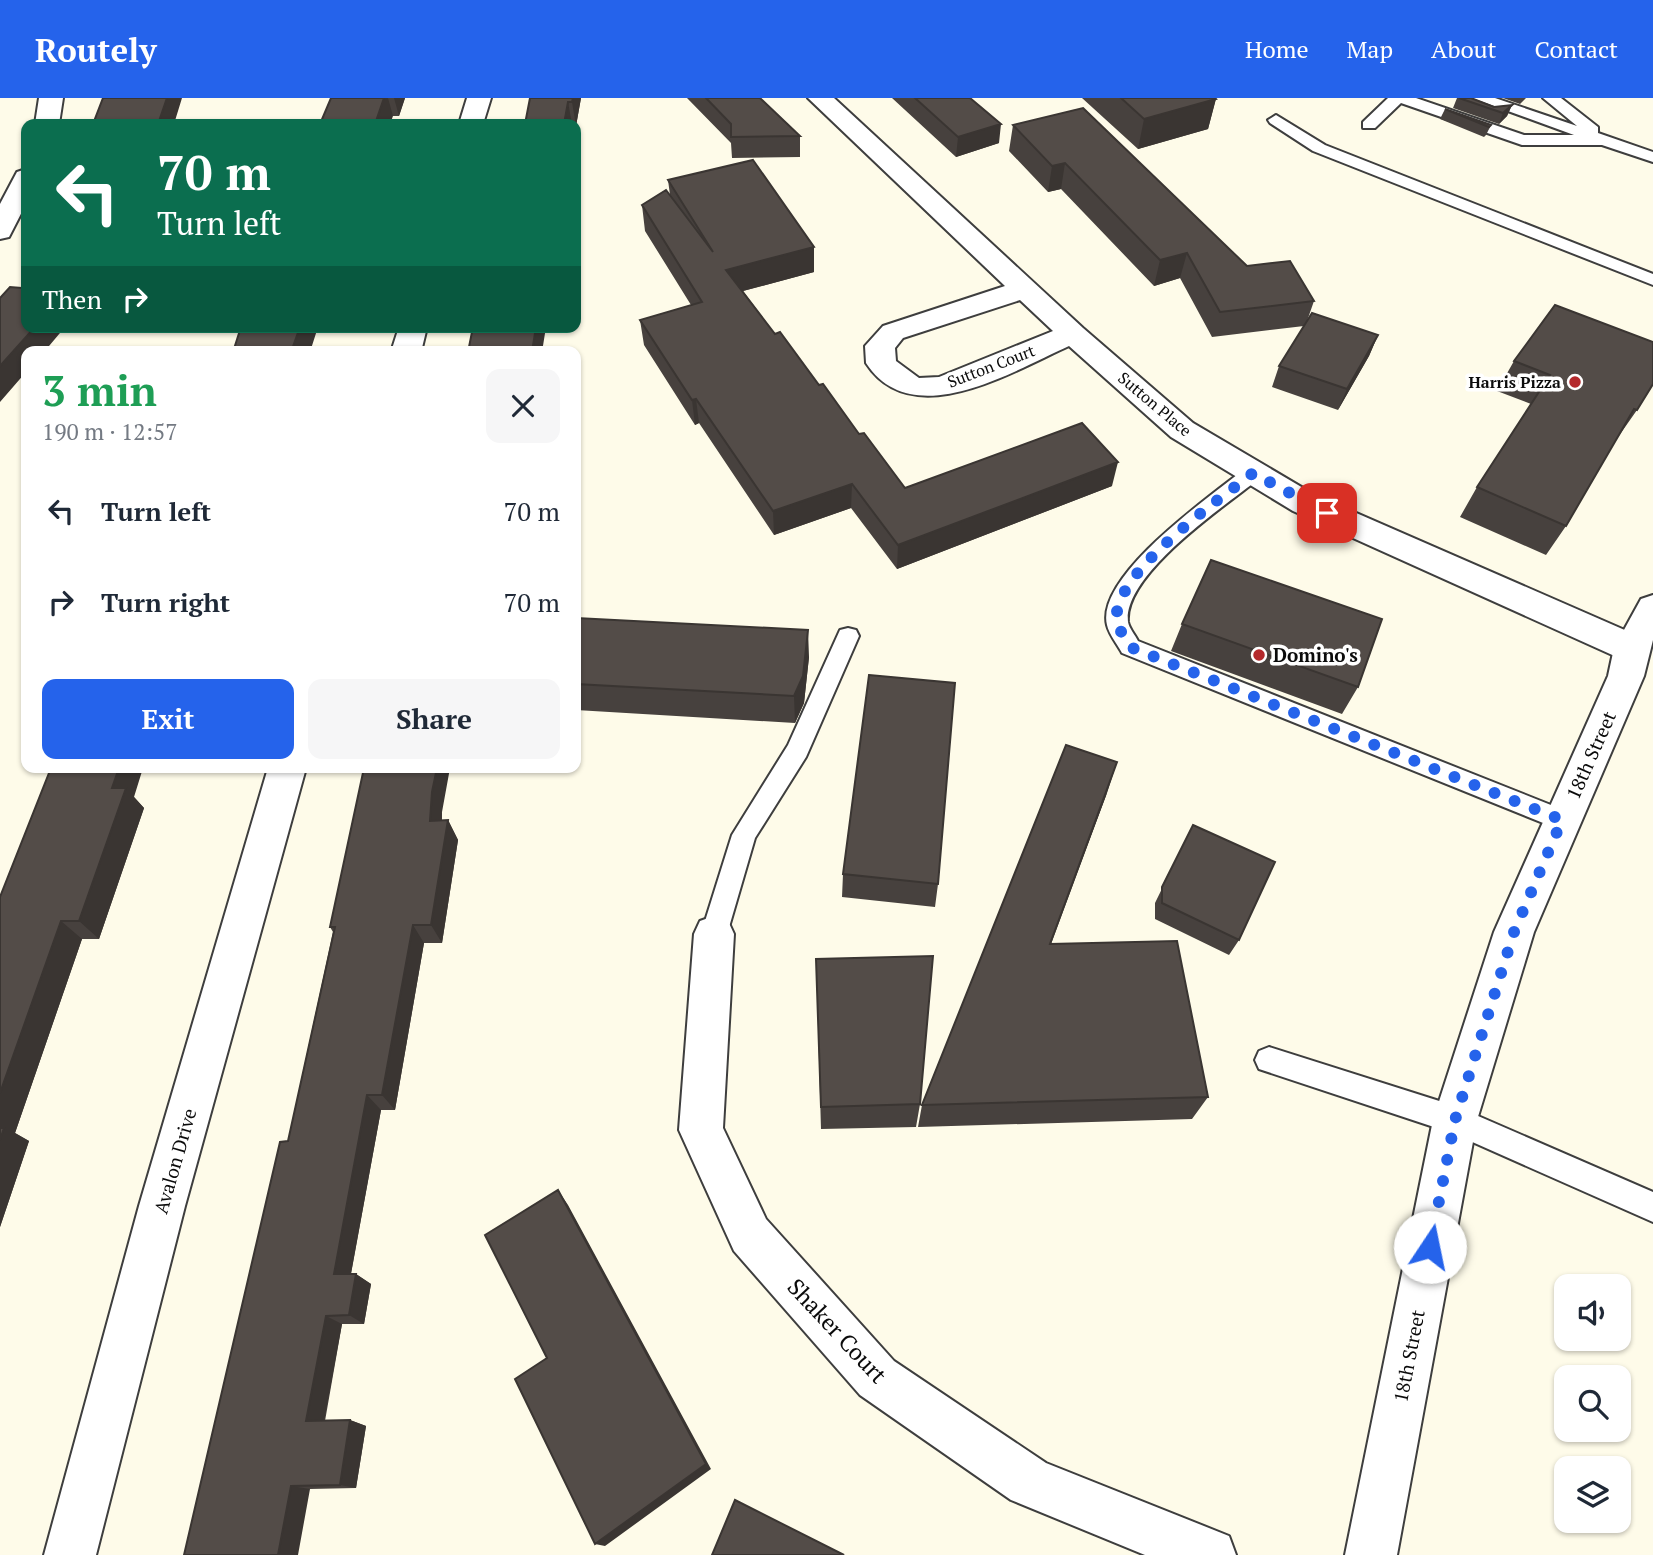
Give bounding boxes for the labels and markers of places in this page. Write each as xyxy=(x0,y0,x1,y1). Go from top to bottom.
place label: Harris Pizza xyxy=(1468,371,1561,393)
marker: Harris Pizza xyxy=(1567,374,1583,390)
pin xyxy=(1297,483,1357,543)
place label: Domino's xyxy=(1273,642,1358,667)
marker: Domino's xyxy=(1251,647,1267,663)

